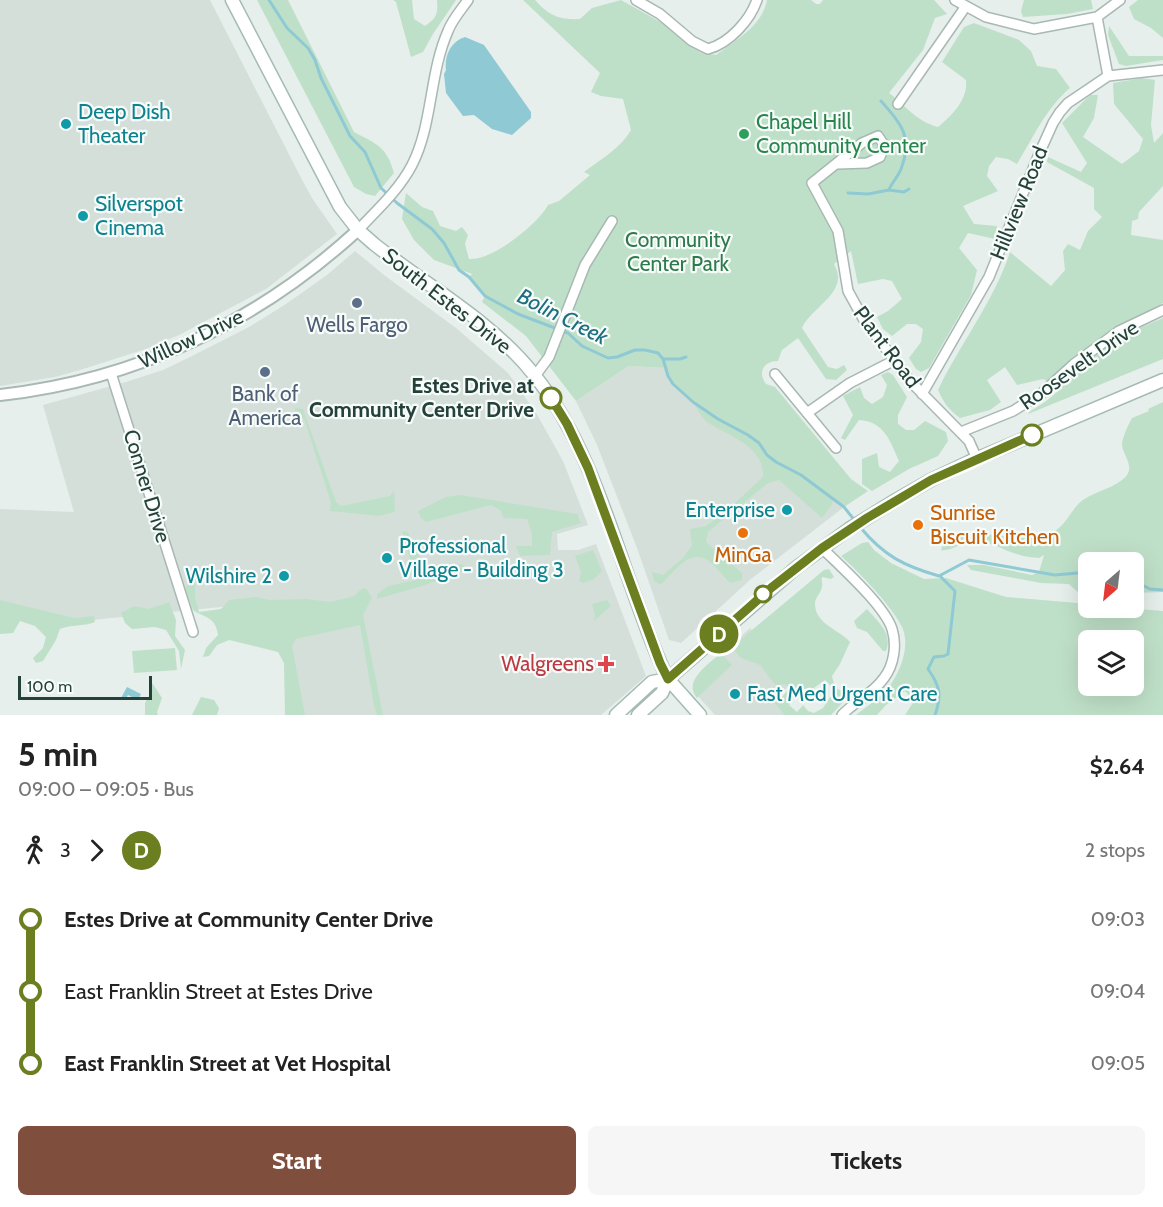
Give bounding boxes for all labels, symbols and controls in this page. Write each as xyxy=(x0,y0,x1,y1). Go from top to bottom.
place label: Deep Dish Theater xyxy=(78,99,171,148)
place label: Chapel Hill Community Center xyxy=(756,109,926,158)
marker: Deep Dish Theater xyxy=(59,117,73,131)
marker: Chapel Hill Community Center xyxy=(737,127,751,141)
street label: Hillview Road xyxy=(984,143,1053,263)
place label: Silverspot Cinema xyxy=(95,191,183,240)
marker: Silverspot Cinema xyxy=(76,209,90,223)
park label: Community Center Park xyxy=(625,227,731,276)
street label: South Estes Drive xyxy=(378,243,517,359)
water label: Bolin Creek xyxy=(513,282,613,351)
marker: Wells Fargo xyxy=(350,296,364,310)
street label: Plant Road xyxy=(849,301,926,393)
street label: Willow Drive xyxy=(135,303,247,374)
place label: Wells Fargo xyxy=(306,312,408,337)
street label: Roosevelt Drive xyxy=(1014,314,1143,415)
marker: Bank of America xyxy=(258,365,272,379)
place label: Estes Drive at Community Center Drive xyxy=(309,373,534,422)
place label: Bank of America xyxy=(229,381,301,430)
marker: Estes Drive at Community Center Drive xyxy=(540,387,562,409)
unlabelled marker xyxy=(1021,424,1043,446)
street label: Conner Drive xyxy=(118,426,177,546)
place label: Enterprise xyxy=(685,497,775,522)
place label: Sunrise Biscuit Kitchen xyxy=(930,500,1060,549)
marker: Enterprise xyxy=(780,503,794,517)
marker: Sunrise Biscuit Kitchen xyxy=(911,518,925,532)
marker: MinGa xyxy=(736,526,750,540)
place label: Professional Village - Building 3 xyxy=(399,533,564,582)
place label: MinGa xyxy=(715,542,771,567)
marker: Professional Village - Building 3 xyxy=(380,551,394,565)
north arrow xyxy=(1078,552,1144,618)
map controls xyxy=(1078,552,1144,696)
place label: Wilshire 2 xyxy=(185,563,272,588)
marker: Wilshire 2 xyxy=(277,569,291,583)
unlabelled marker xyxy=(754,585,772,603)
line badge: D xyxy=(700,614,738,654)
text: D xyxy=(711,622,727,647)
button: layers xyxy=(1078,630,1144,696)
place label: Walgreens xyxy=(501,651,594,676)
marker: Walgreens xyxy=(599,657,613,671)
scale bar xyxy=(18,673,152,700)
text: 100 m xyxy=(27,677,72,696)
place label: Fast Med Urgent Care xyxy=(747,681,938,706)
marker: Fast Med Urgent Care xyxy=(728,687,742,701)
text: 5 min xyxy=(18,734,98,774)
text: $2.64 xyxy=(1090,753,1145,780)
text: 09:00 – 09:05 · Bus xyxy=(18,777,194,801)
icon: walk xyxy=(18,834,51,867)
icon: forward xyxy=(80,834,113,867)
text: 3 xyxy=(60,838,71,862)
text: D xyxy=(134,838,149,863)
text: 2 stops xyxy=(1085,838,1145,862)
text: Estes Drive at Community Center Drive xyxy=(64,906,433,933)
text: 09:03 xyxy=(1091,907,1145,931)
text: East Franklin Street at Estes Drive xyxy=(64,978,373,1005)
text: 09:04 xyxy=(1090,979,1145,1003)
text: East Franklin Street at Vet Hospital xyxy=(64,1050,391,1077)
text: 09:05 xyxy=(1091,1051,1145,1075)
button: Start xyxy=(18,1126,576,1195)
button: Tickets xyxy=(588,1126,1145,1195)

